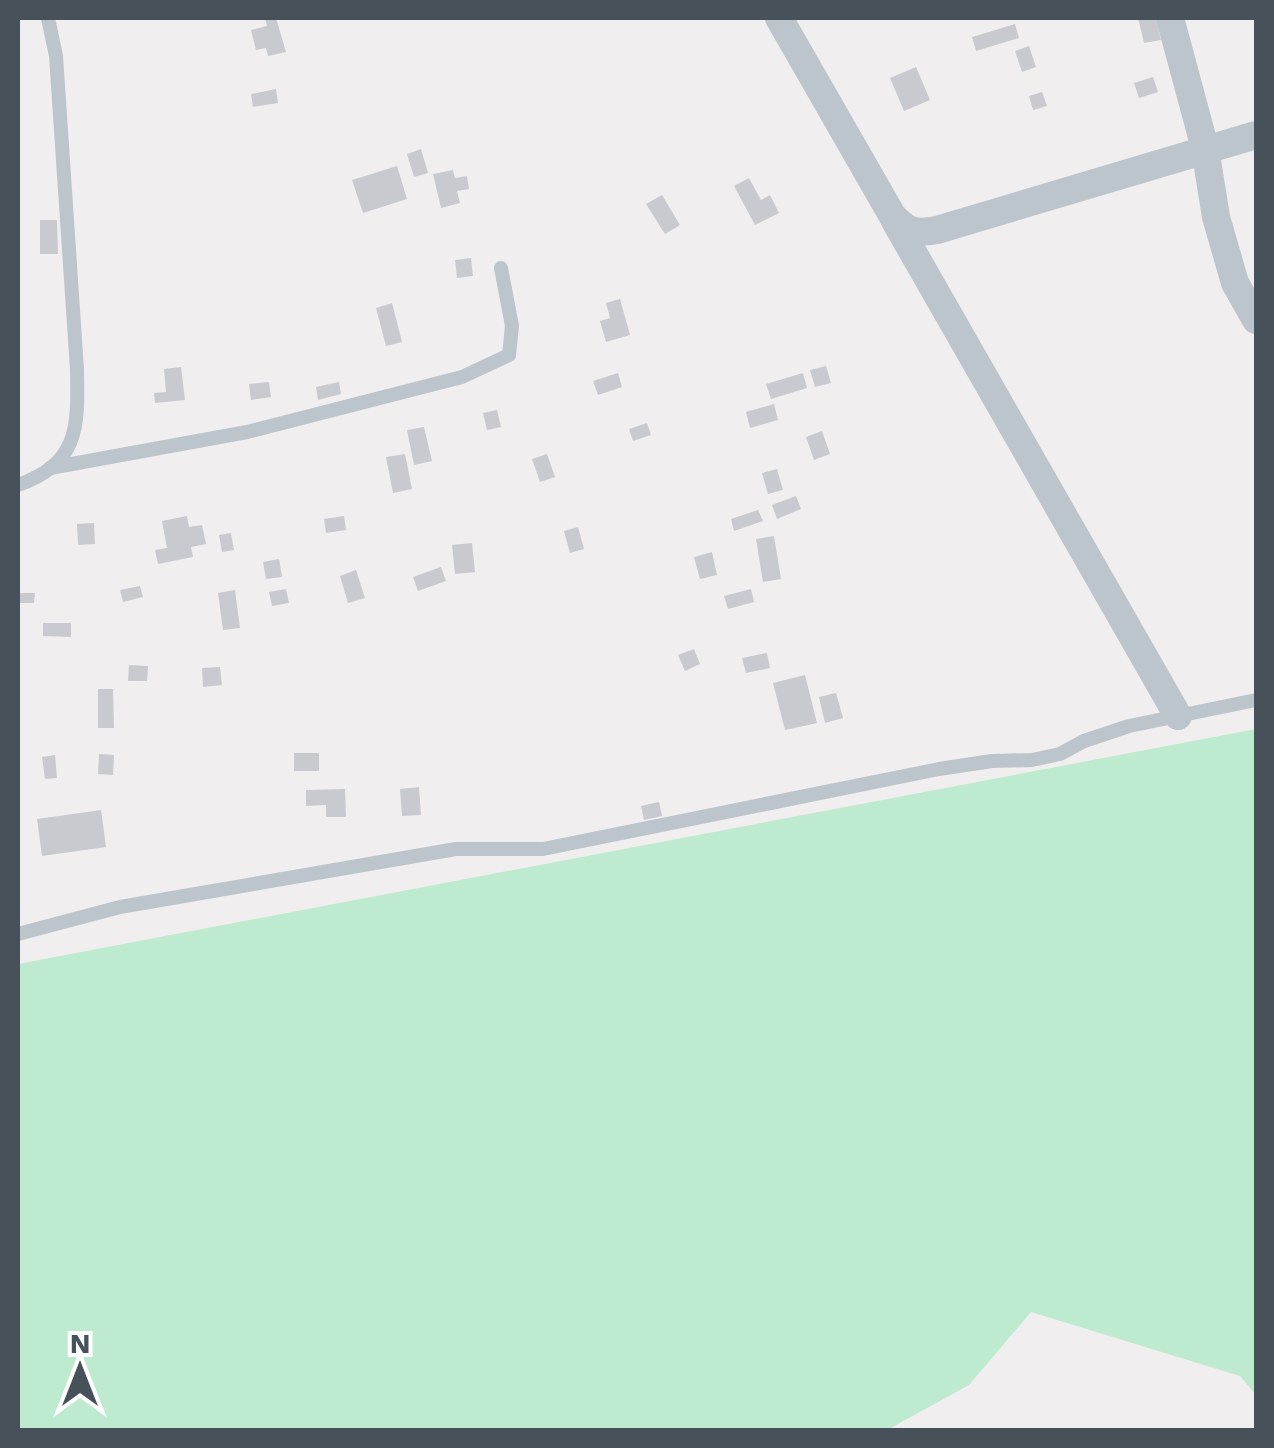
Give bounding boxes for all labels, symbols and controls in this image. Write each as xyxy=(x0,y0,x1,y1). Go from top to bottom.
north arrow xyxy=(30,1318,130,1418)
text: N xyxy=(70,1327,90,1360)

